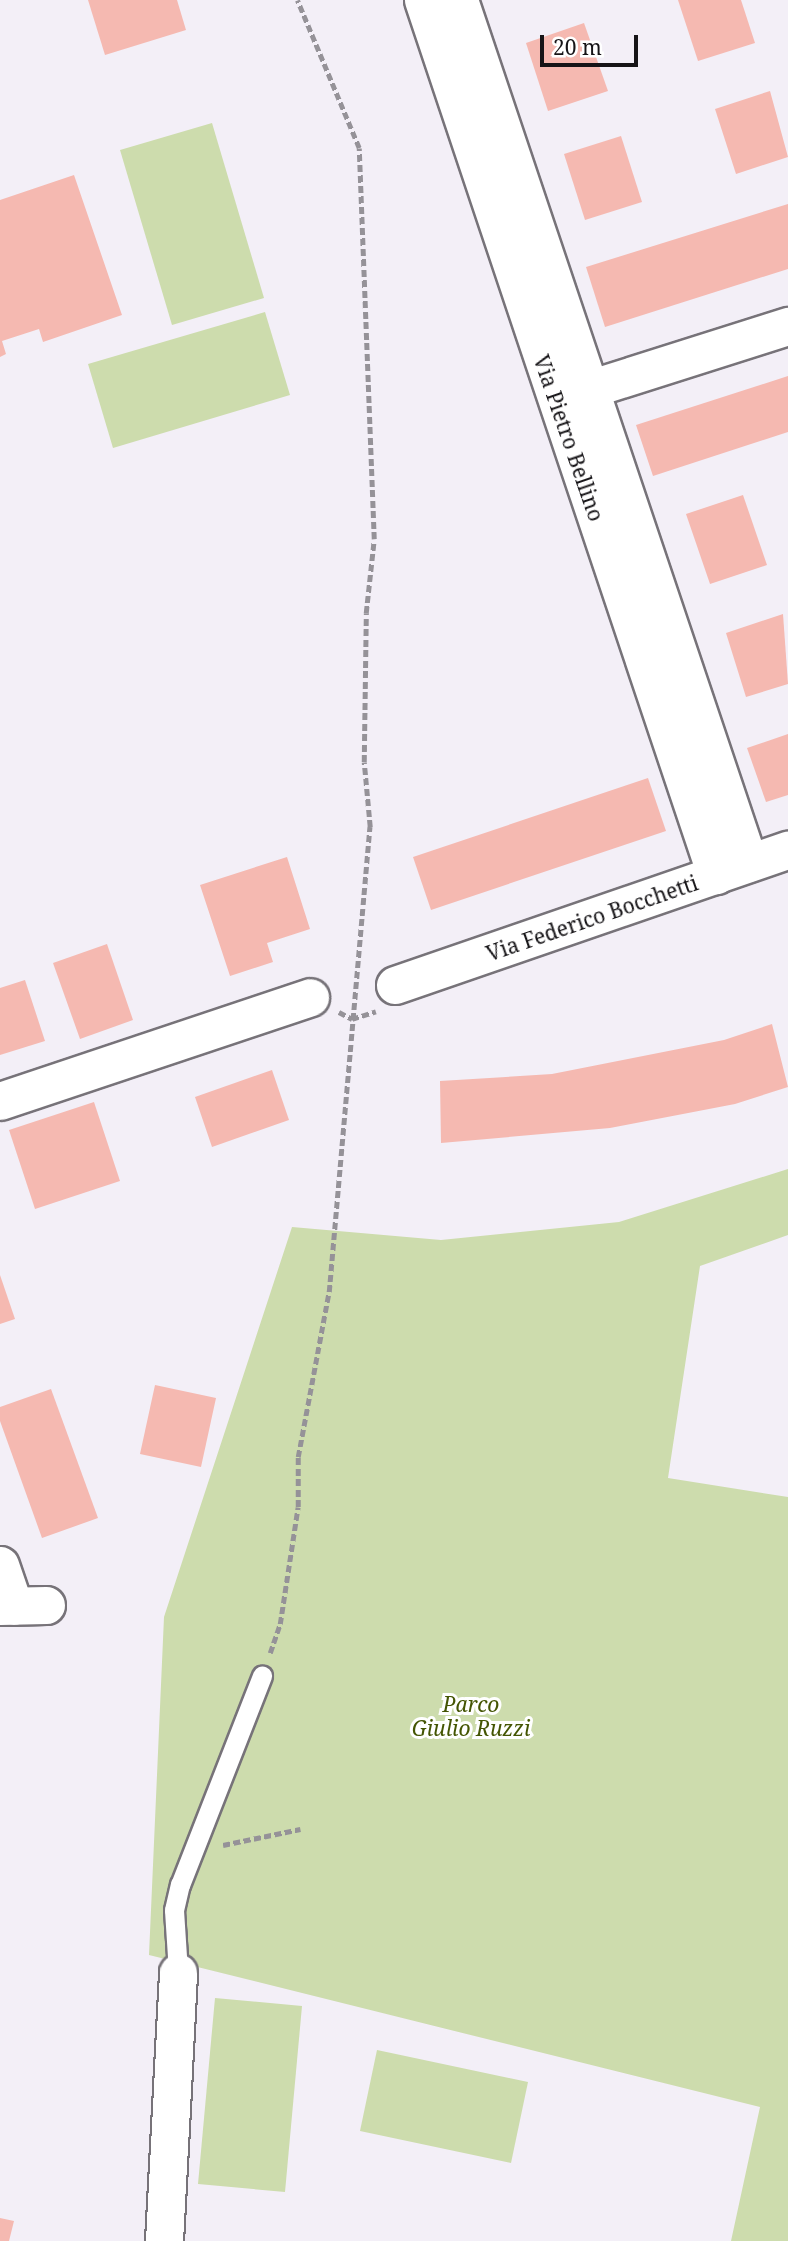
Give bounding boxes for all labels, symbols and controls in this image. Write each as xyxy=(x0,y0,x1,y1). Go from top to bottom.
scale bar xyxy=(543,21,641,65)
text: 20 m xyxy=(553,33,602,61)
street label: Via Pietro Bellino xyxy=(529,352,609,524)
street label: Via Federico Bocchetti xyxy=(483,870,701,966)
park label: Parco Giulio Ruzzi xyxy=(412,1691,530,1741)

